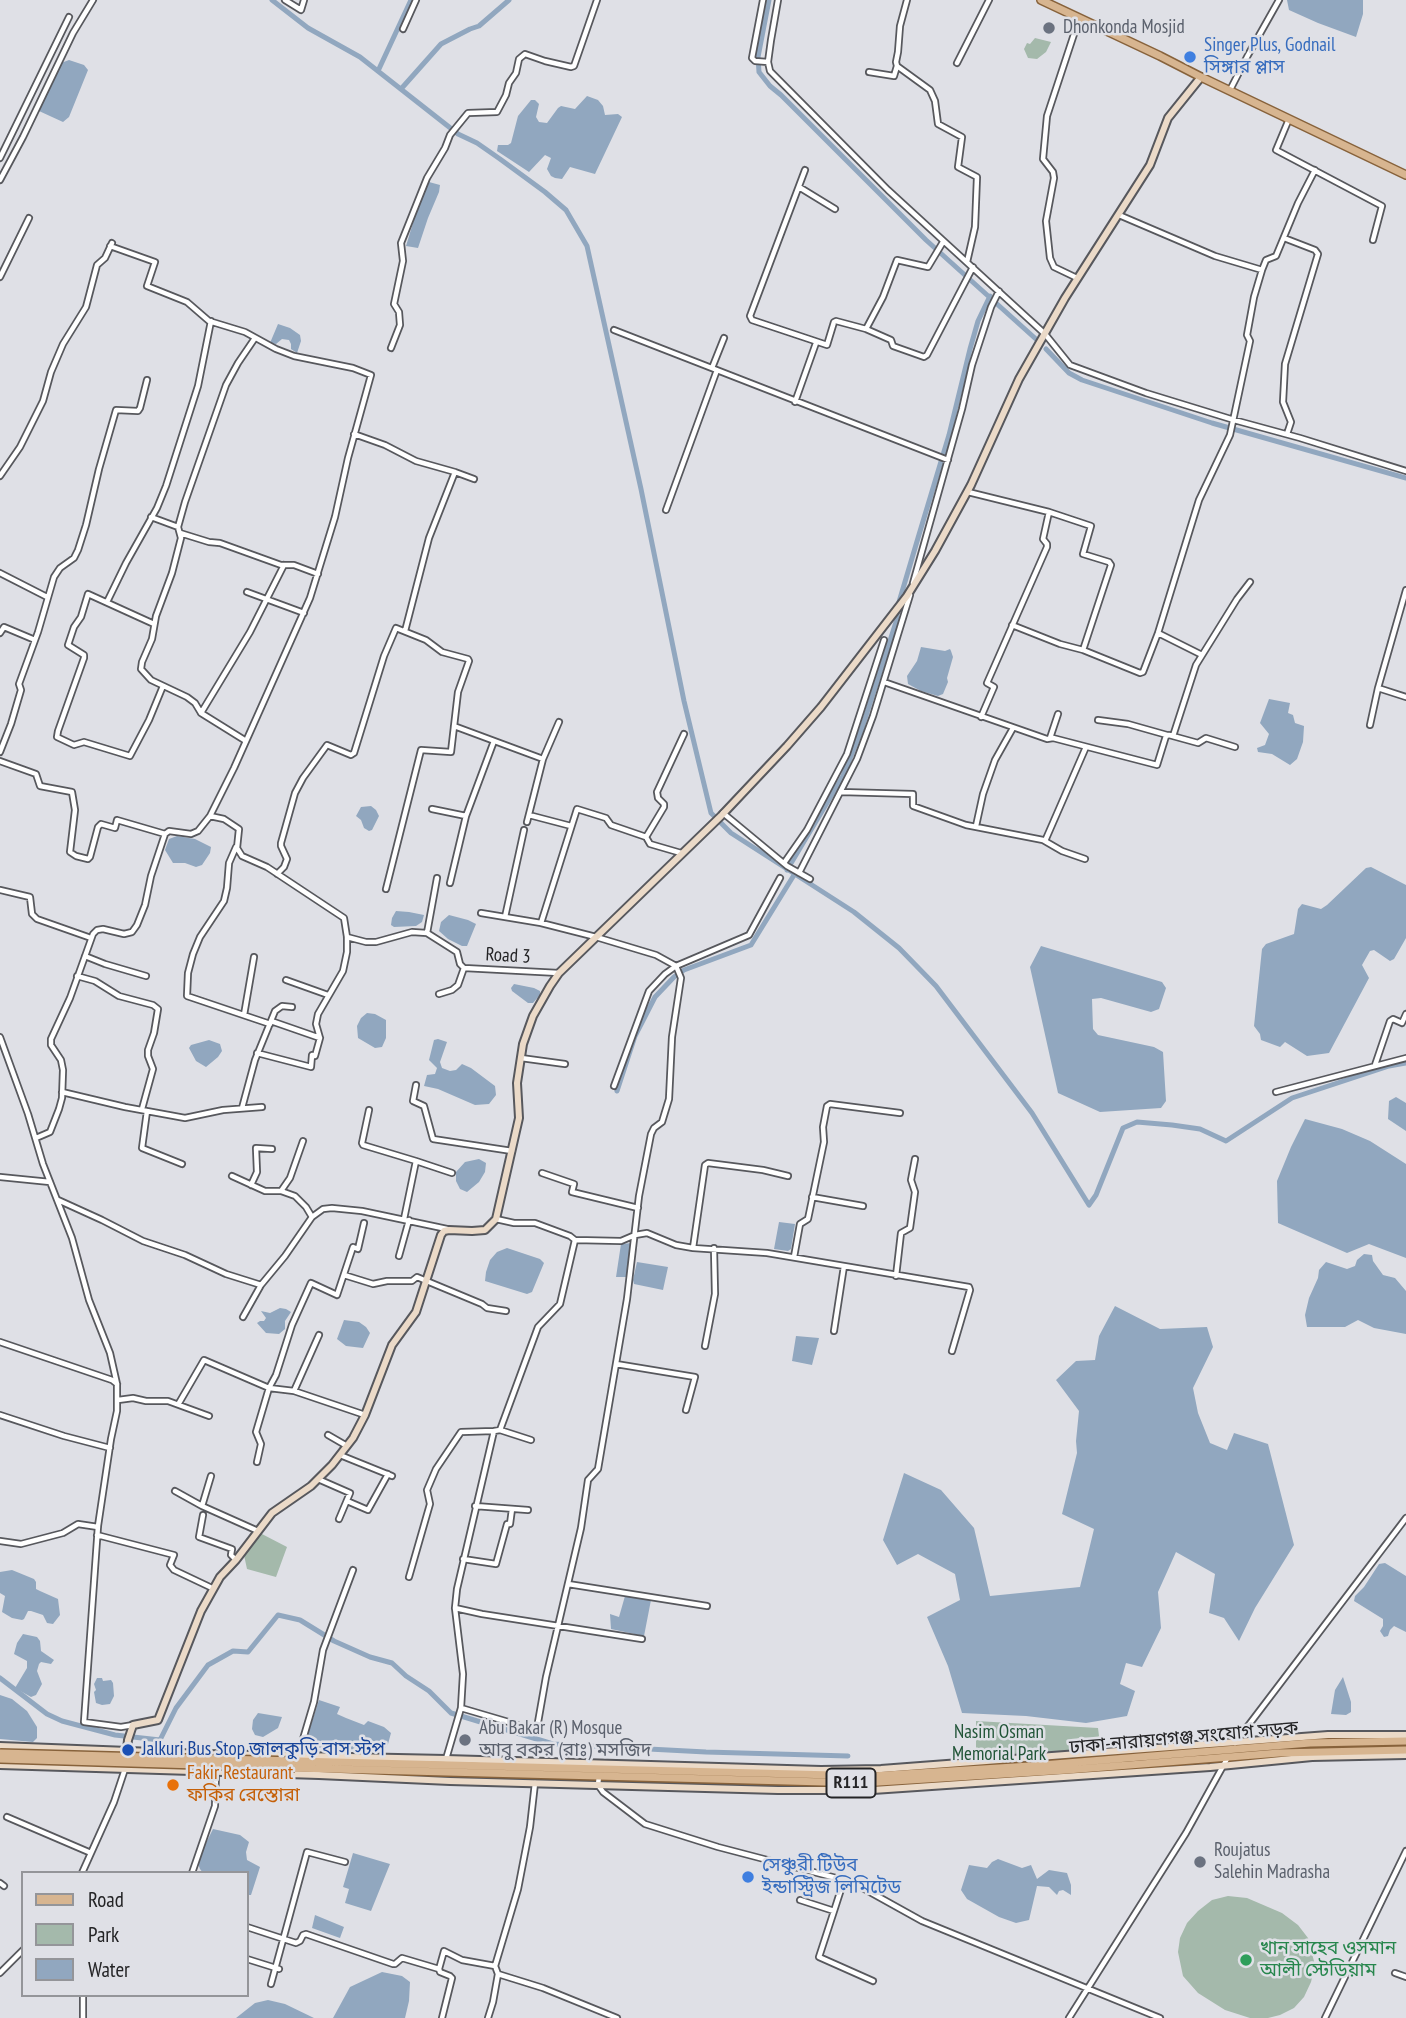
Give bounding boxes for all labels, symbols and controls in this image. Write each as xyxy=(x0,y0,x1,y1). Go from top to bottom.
place label: Dhonkonda Mosjid xyxy=(1063,17,1185,39)
marker: Dhonkonda Mosjid xyxy=(1041,20,1057,36)
place label: Singer Plus, Godnail সিঙ্গার প্লাস xyxy=(1204,35,1335,79)
marker: Singer Plus, Godnail সিঙ্গার প্লাস xyxy=(1182,49,1198,65)
street label: Road 3 xyxy=(485,943,531,969)
street label: ঢাকা-নারায়ণগঞ্জ সংযোগ সড়ক xyxy=(1069,1717,1299,1759)
place label: Abu Bakar (R) Mosque আবু বকর (রাঃ) মসজিদ xyxy=(479,1718,651,1762)
park label: Nasim Osman Memorial Park xyxy=(952,1722,1046,1766)
marker: Abu Bakar (R) Mosque আবু বকর (রাঃ) মসজিদ xyxy=(457,1732,473,1748)
place label: Jalkuri Bus Stop জালকুড়ি বাস স্টপ xyxy=(142,1739,385,1761)
marker: Jalkuri Bus Stop জালকুড়ি বাস স্টপ xyxy=(120,1742,136,1758)
place label: Fakir Restaurant ফকির রেস্তোরা xyxy=(187,1763,300,1807)
road number: R111 xyxy=(826,1768,876,1798)
marker: Fakir Restaurant ফকির রেস্তোরা xyxy=(165,1777,181,1793)
place label: Roujatus Salehin Madrasha xyxy=(1214,1840,1330,1884)
marker: Roujatus Salehin Madrasha xyxy=(1192,1854,1208,1870)
place label: সেঞ্চুরী টিউব ইন্ডাস্ট্রিজ লিমিটেড xyxy=(762,1855,901,1899)
marker: সেঞ্চুরী টিউব ইন্ডাস্ট্রিজ লিমিটেড xyxy=(740,1869,756,1885)
legend xyxy=(21,1871,248,1997)
text: Road xyxy=(88,1886,124,1913)
text: Park xyxy=(88,1921,119,1948)
place label: খান সাহেব ওসমান আলী স্টেডিয়াম xyxy=(1260,1938,1396,1982)
marker: খান সাহেব ওসমান আলী স্টেডিয়াম xyxy=(1238,1952,1254,1968)
text: Water xyxy=(88,1956,130,1983)

